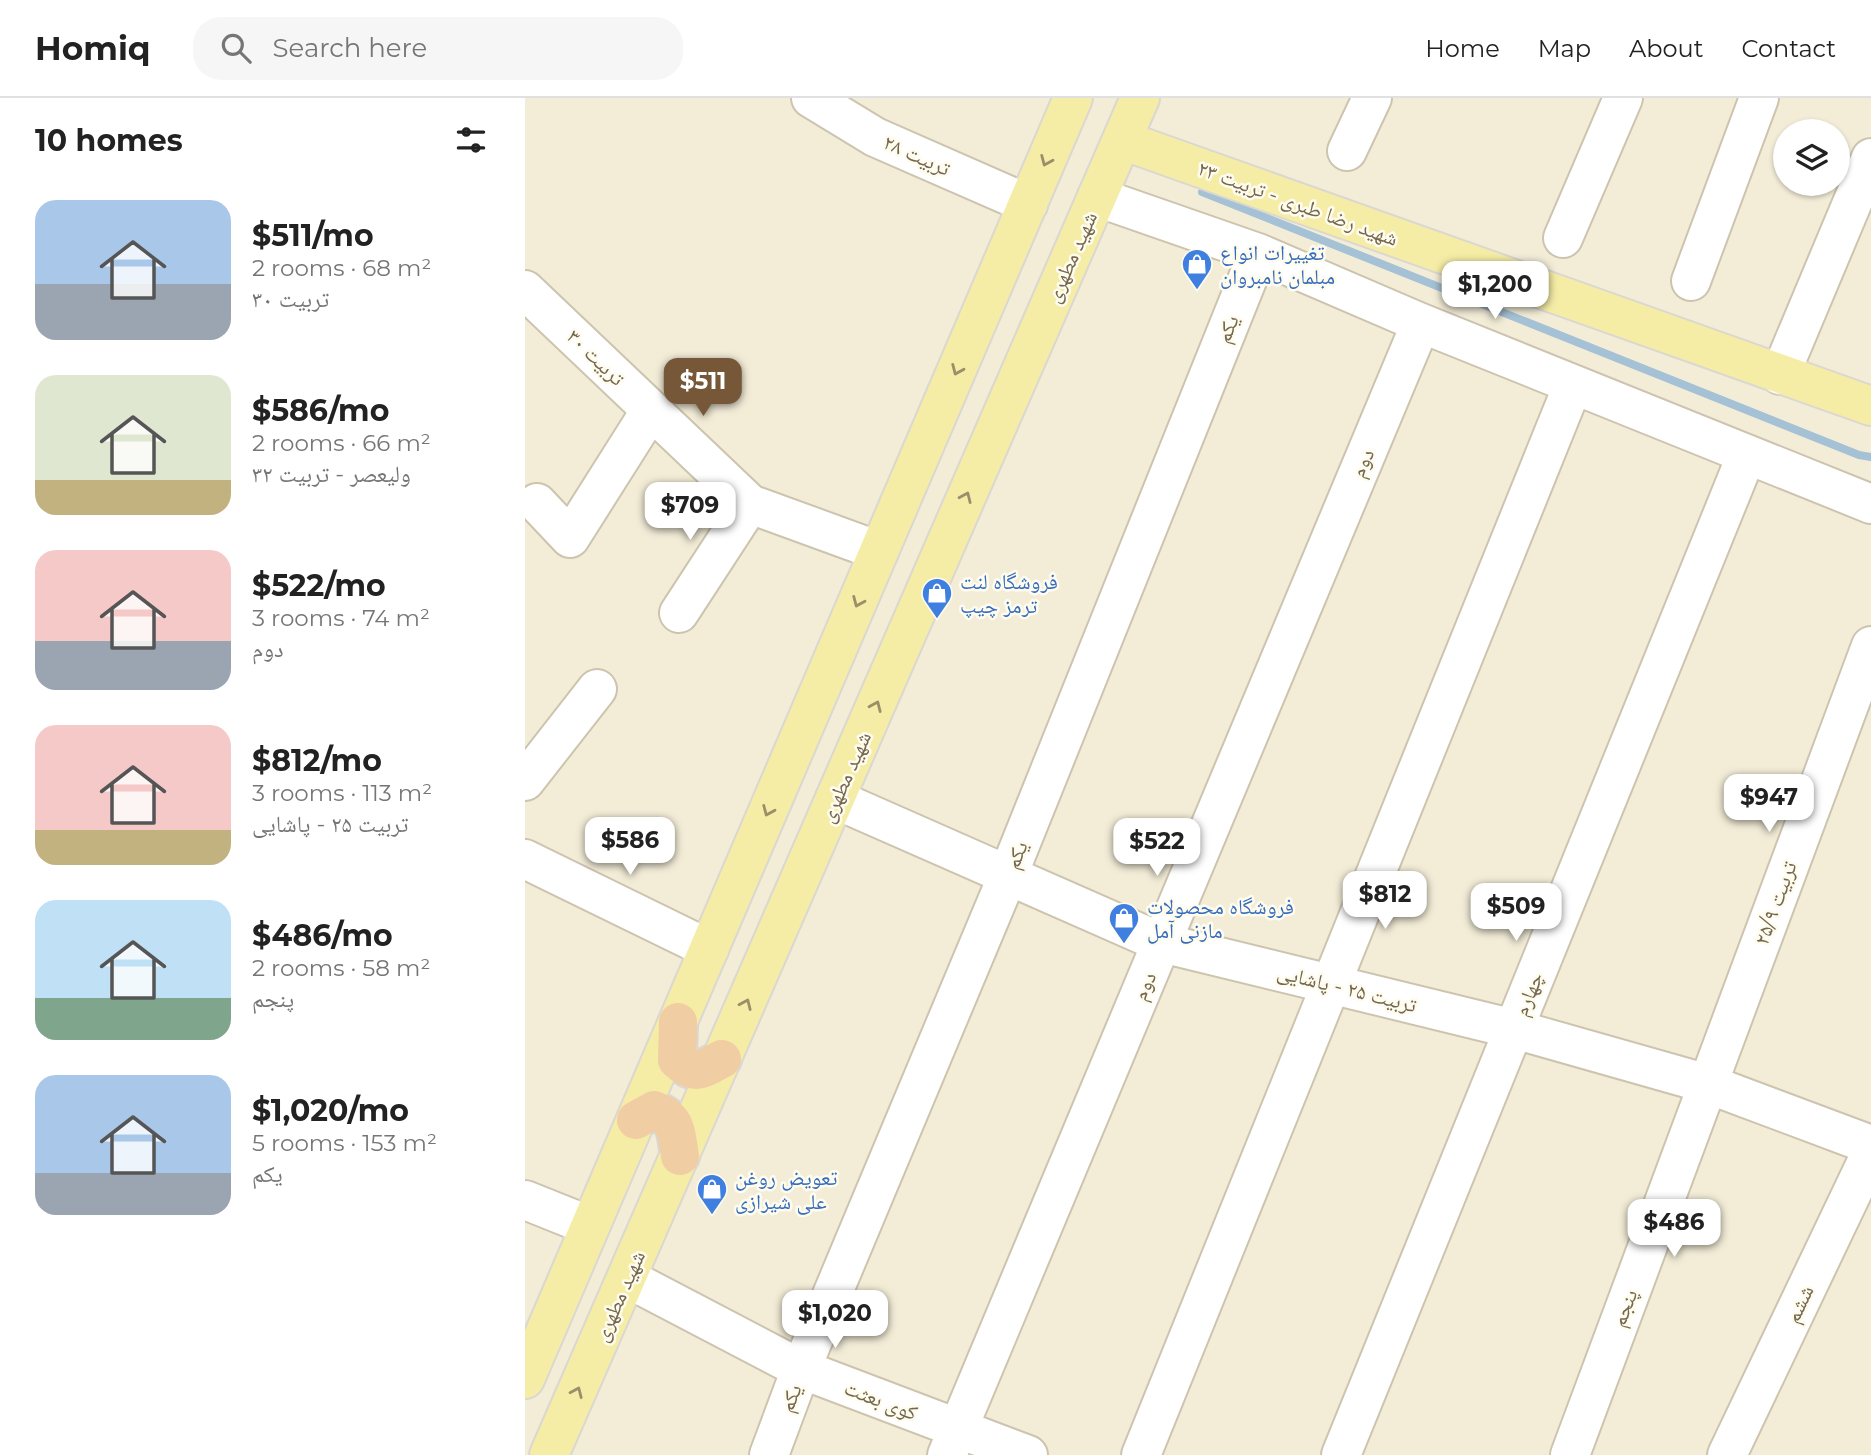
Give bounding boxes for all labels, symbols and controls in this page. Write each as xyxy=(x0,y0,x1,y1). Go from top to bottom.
search box xyxy=(193,17,683,80)
text: Homiq xyxy=(35,28,151,68)
icon: search xyxy=(217,29,255,67)
text: Search here xyxy=(273,32,427,64)
text: Home xyxy=(1425,34,1500,63)
text: Map xyxy=(1538,34,1591,63)
text: About xyxy=(1629,34,1703,63)
text: Contact xyxy=(1741,34,1836,63)
map controls xyxy=(1773,119,1850,196)
button: layers xyxy=(1773,119,1850,196)
icon: filters xyxy=(452,121,490,159)
text: 10 homes xyxy=(35,122,183,159)
street label: تربیت ۲۸ xyxy=(880,129,954,181)
one-way arrow xyxy=(1040,153,1054,166)
street label: شهید رضا طبری - تربیت ۲۳ xyxy=(1194,155,1402,251)
street label: شهید مطهری xyxy=(1040,208,1102,306)
text: $511/mo xyxy=(252,217,374,254)
icon: home xyxy=(91,228,175,312)
place label: تغییرات انواع مبلمان نامبروان xyxy=(1220,240,1335,289)
shop icon: تغییرات انواع مبلمان نامبروان xyxy=(1180,247,1214,291)
text: 2 rooms · 68 m² xyxy=(252,254,431,282)
pin: $1,200 xyxy=(1438,262,1552,321)
text: $1,200 xyxy=(1458,270,1532,298)
text: تربیت ۳۰ xyxy=(252,285,329,313)
street label: یکم xyxy=(1210,311,1246,347)
street label: تربیت ۳۰ xyxy=(562,324,630,390)
pin: $511 xyxy=(662,358,744,418)
one-way arrow xyxy=(951,363,965,375)
text: $511 xyxy=(680,367,726,395)
text: $586/mo xyxy=(252,392,389,429)
icon: home xyxy=(91,403,175,487)
text: 2 rooms · 66 m² xyxy=(252,429,431,457)
street label: دوم xyxy=(1345,445,1381,482)
text: ولیعصر - تربیت ۳۲ xyxy=(252,460,411,488)
pin: $709 xyxy=(649,482,731,542)
text: $709 xyxy=(661,491,719,519)
one-way arrow xyxy=(958,492,972,504)
text: $522/mo xyxy=(252,567,386,604)
place label: فروشگاه لنت ترمز چیپ xyxy=(960,569,1058,618)
shop icon: فروشگاه لنت ترمز چیپ xyxy=(920,576,954,620)
icon: home xyxy=(91,578,175,662)
one-way arrow xyxy=(852,595,866,607)
text: 3 rooms · 74 m² xyxy=(252,604,430,632)
text: دوم xyxy=(252,635,284,663)
one-way arrow xyxy=(868,700,882,713)
street label: شهید مطهری xyxy=(814,728,876,826)
text: $812/mo xyxy=(252,742,382,779)
icon: home xyxy=(91,753,175,837)
pin: $947 xyxy=(1728,774,1810,834)
text: 3 rooms · 113 m² xyxy=(252,779,432,807)
text: $947 xyxy=(1740,783,1798,811)
one-way arrow xyxy=(762,804,776,816)
text: تربیت ۲۵ - پاشایی xyxy=(252,810,408,838)
pin: $586 xyxy=(589,818,671,877)
pin: $522 xyxy=(1116,818,1198,878)
text: $586 xyxy=(601,826,659,854)
text: $522 xyxy=(1129,827,1185,855)
street label: یکم xyxy=(999,837,1035,873)
street label: تربیت ۲۵/۹ xyxy=(1748,858,1802,948)
pin: $812 xyxy=(1344,872,1426,931)
text: $812 xyxy=(1359,880,1411,908)
pin: $509 xyxy=(1475,884,1557,943)
text: $509 xyxy=(1487,892,1545,920)
place label: فروشگاه محصولات مازنی آمل xyxy=(1147,894,1294,944)
shop icon: فروشگاه محصولات مازنی آمل xyxy=(1107,901,1141,945)
text: $486/mo xyxy=(252,917,393,954)
icon: home xyxy=(91,928,175,1012)
text: 2 rooms · 58 m² xyxy=(252,954,430,982)
street label: تربیت ۲۵ - پاشایی xyxy=(1274,959,1419,1018)
street label: دوم xyxy=(1127,968,1163,1005)
street label: چهارم xyxy=(1508,968,1550,1020)
text: پنجم xyxy=(252,985,294,1013)
one-way arrow xyxy=(738,999,752,1011)
text: $1,020/mo xyxy=(252,1092,409,1129)
icon: home xyxy=(91,1103,175,1187)
text: 5 rooms · 153 m² xyxy=(252,1129,437,1157)
text: یکم xyxy=(252,1160,283,1188)
place label: تعویض روغن علی شیرازی xyxy=(735,1165,837,1215)
shop icon: تعویض روغن علی شیرازی xyxy=(695,1172,729,1216)
pin: $486 xyxy=(1633,1200,1715,1259)
text: $486 xyxy=(1644,1208,1704,1236)
street label: شهید مطهری xyxy=(588,1247,650,1345)
street label: ششم xyxy=(1779,1281,1820,1328)
street label: پنجم xyxy=(1605,1286,1644,1331)
pin: $1,020 xyxy=(778,1290,892,1350)
text: $1,020 xyxy=(798,1299,872,1327)
street label: کوی بعثت xyxy=(841,1375,921,1425)
street label: یکم xyxy=(773,1380,809,1416)
one-way arrow xyxy=(569,1387,583,1400)

